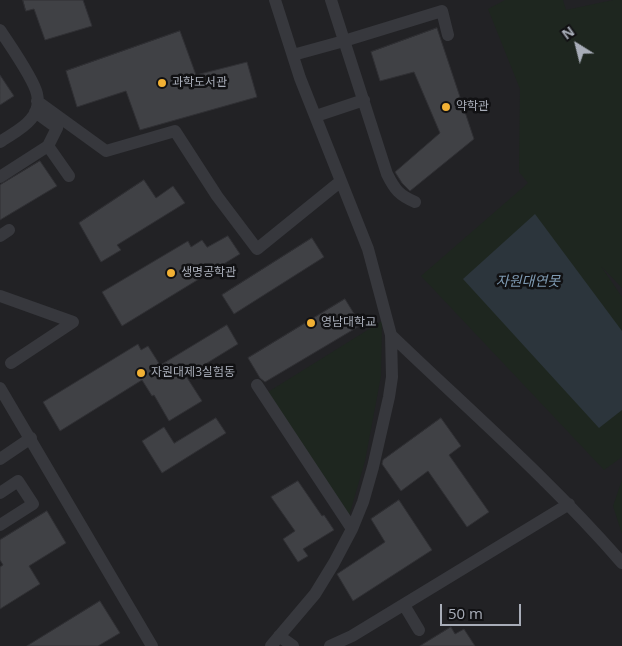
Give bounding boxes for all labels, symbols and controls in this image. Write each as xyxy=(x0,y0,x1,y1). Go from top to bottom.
north arrow xyxy=(552,20,602,70)
text: N xyxy=(558,21,578,43)
place label: 과학도서관 xyxy=(172,76,227,90)
marker: 과학도서관 xyxy=(156,77,168,89)
place label: 약학관 xyxy=(456,100,489,114)
marker: 약학관 xyxy=(440,101,452,113)
place label: 생명공학관 xyxy=(181,266,236,280)
marker: 생명공학관 xyxy=(165,267,177,279)
water label: 자원대연못 xyxy=(496,274,560,290)
place label: 영남대학교 xyxy=(321,316,376,330)
marker: 영남대학교 xyxy=(305,317,317,329)
place label: 자원대제3실험동 xyxy=(151,366,235,380)
marker: 자원대제3실험동 xyxy=(135,367,147,379)
scale bar xyxy=(442,594,523,626)
text: 50 m xyxy=(448,603,483,623)

